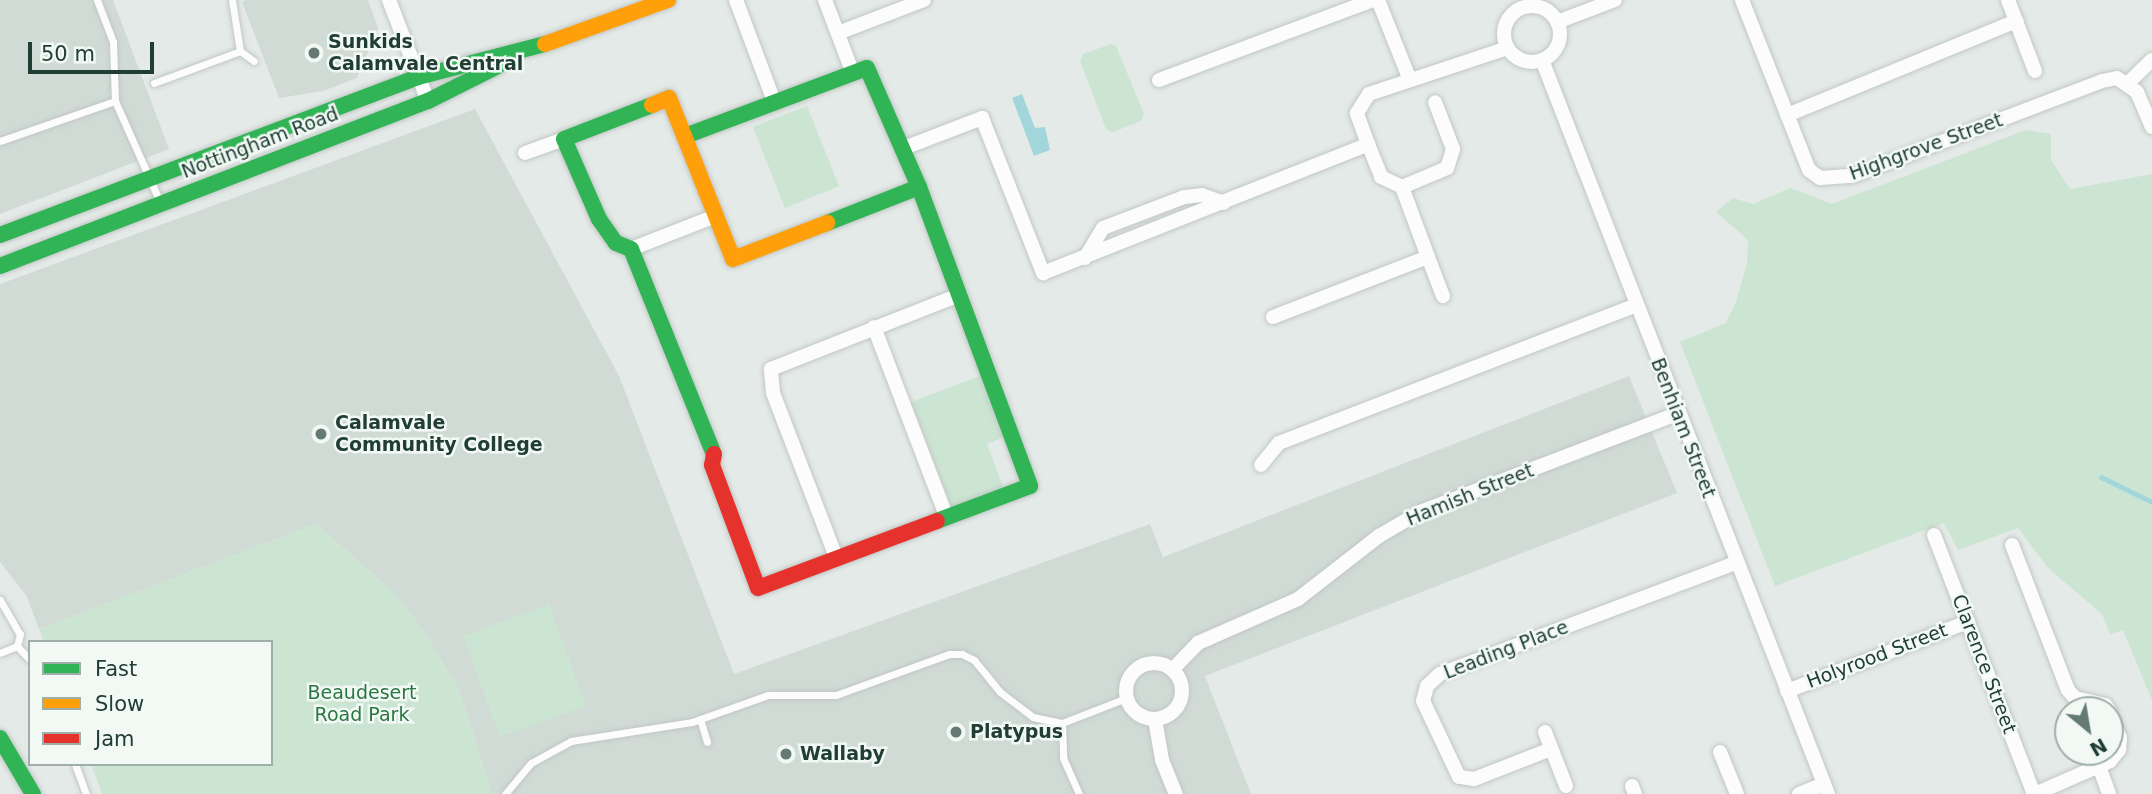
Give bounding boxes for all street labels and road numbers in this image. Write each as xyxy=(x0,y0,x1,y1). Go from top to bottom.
street label: Nottingham Road xyxy=(178,103,342,183)
street label: Highgrove Street xyxy=(1846,109,2006,185)
street label: Benhiam Street xyxy=(1646,355,1720,501)
street label: Hamish Street xyxy=(1403,459,1537,531)
street label: Clarence Street xyxy=(1947,591,2021,737)
street label: Leading Place xyxy=(1440,616,1572,684)
street label: Holyrood Street xyxy=(1803,619,1951,693)

